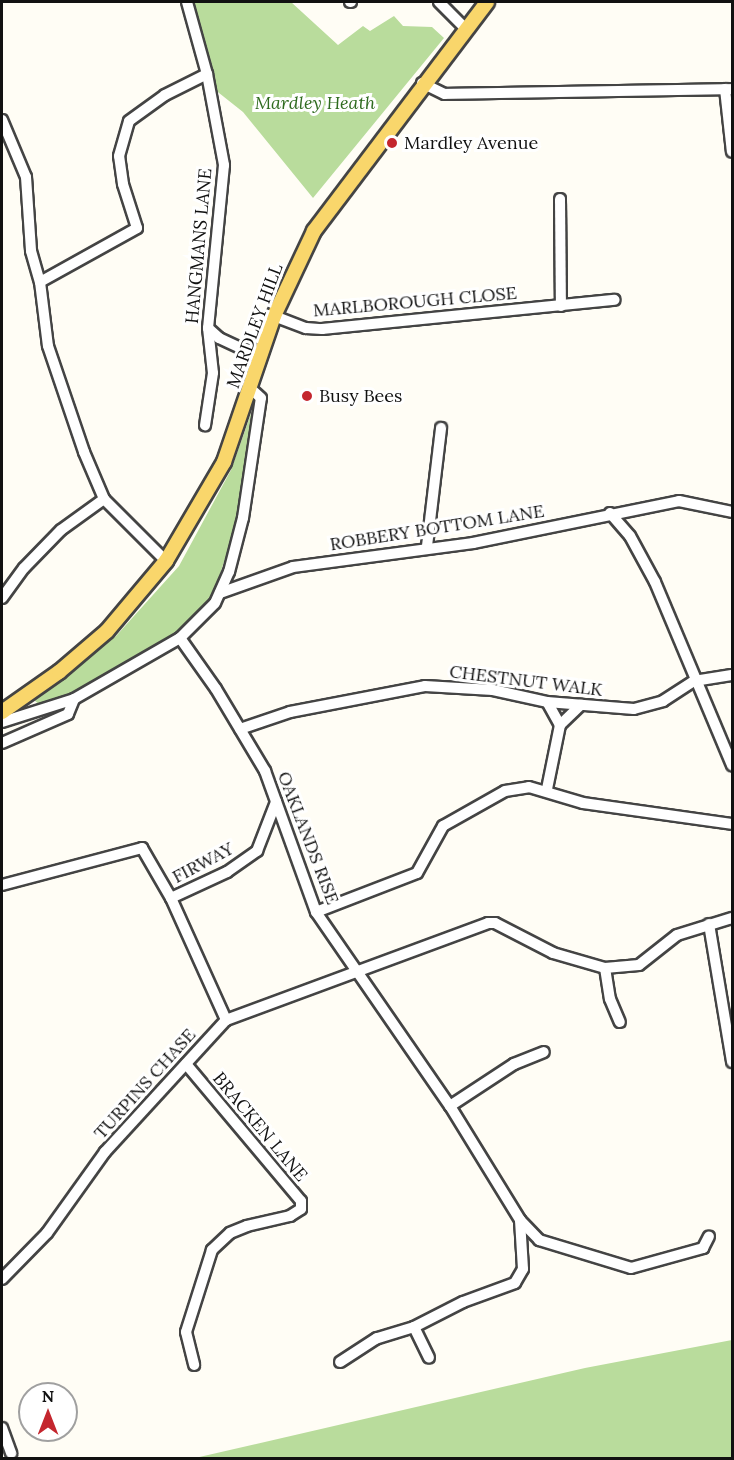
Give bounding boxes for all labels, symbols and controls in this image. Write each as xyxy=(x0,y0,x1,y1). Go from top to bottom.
park label: Mardley Heath xyxy=(255,92,375,114)
place label: Mardley Avenue xyxy=(404,132,538,154)
marker: Mardley Avenue xyxy=(385,136,399,150)
street label: HANGMANS LANE xyxy=(181,167,217,325)
street label: MARDLEY HILL xyxy=(222,261,288,391)
street label: MARLBOROUGH CLOSE xyxy=(312,282,518,322)
place label: Busy Bees xyxy=(319,385,402,407)
marker: Busy Bees xyxy=(300,389,314,403)
street label: ROBBERY BOTTOM LANE xyxy=(328,500,546,556)
street label: CHESTNUT WALK xyxy=(448,661,604,701)
street label: OAKLANDS RISE xyxy=(273,769,343,907)
street label: FIRWAY xyxy=(169,838,237,888)
street label: TURPINS CHASE xyxy=(90,1024,200,1144)
street label: BRACKEN LANE xyxy=(208,1068,312,1186)
north arrow xyxy=(18,1382,78,1442)
text: N xyxy=(42,1386,54,1406)

